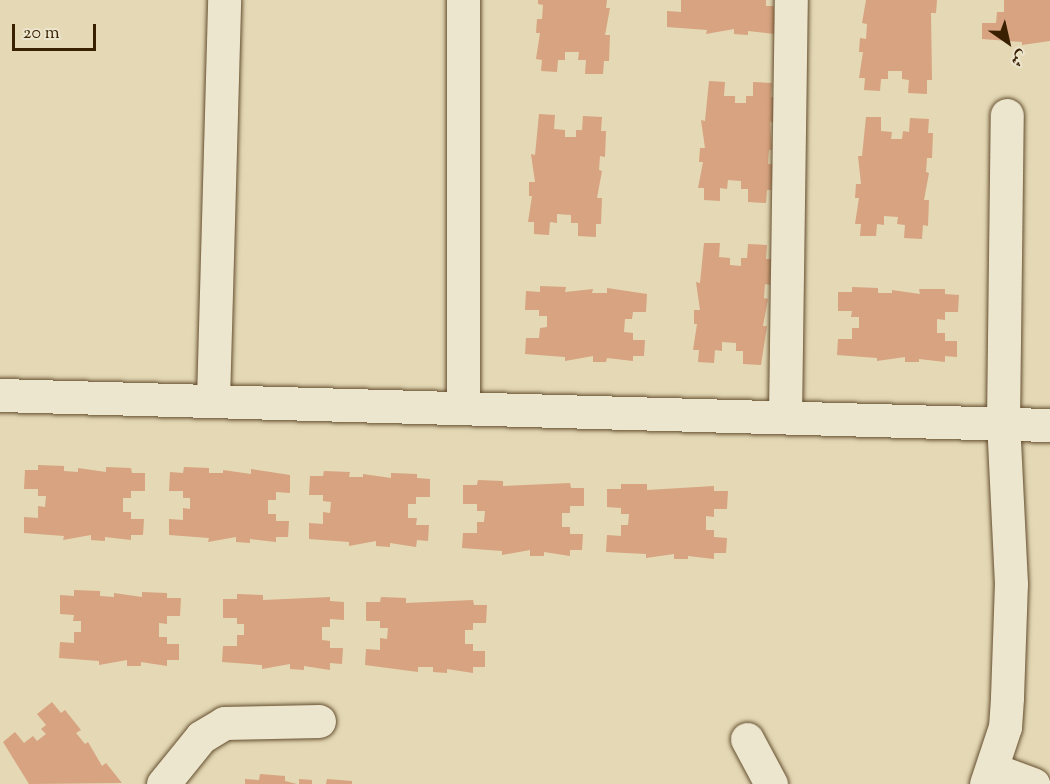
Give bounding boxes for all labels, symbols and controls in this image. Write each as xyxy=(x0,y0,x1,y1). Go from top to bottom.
scale bar xyxy=(15,12,99,50)
north arrow xyxy=(978,12,1038,72)
text: 20 m xyxy=(23,21,60,47)
text: ش xyxy=(1005,43,1031,71)

